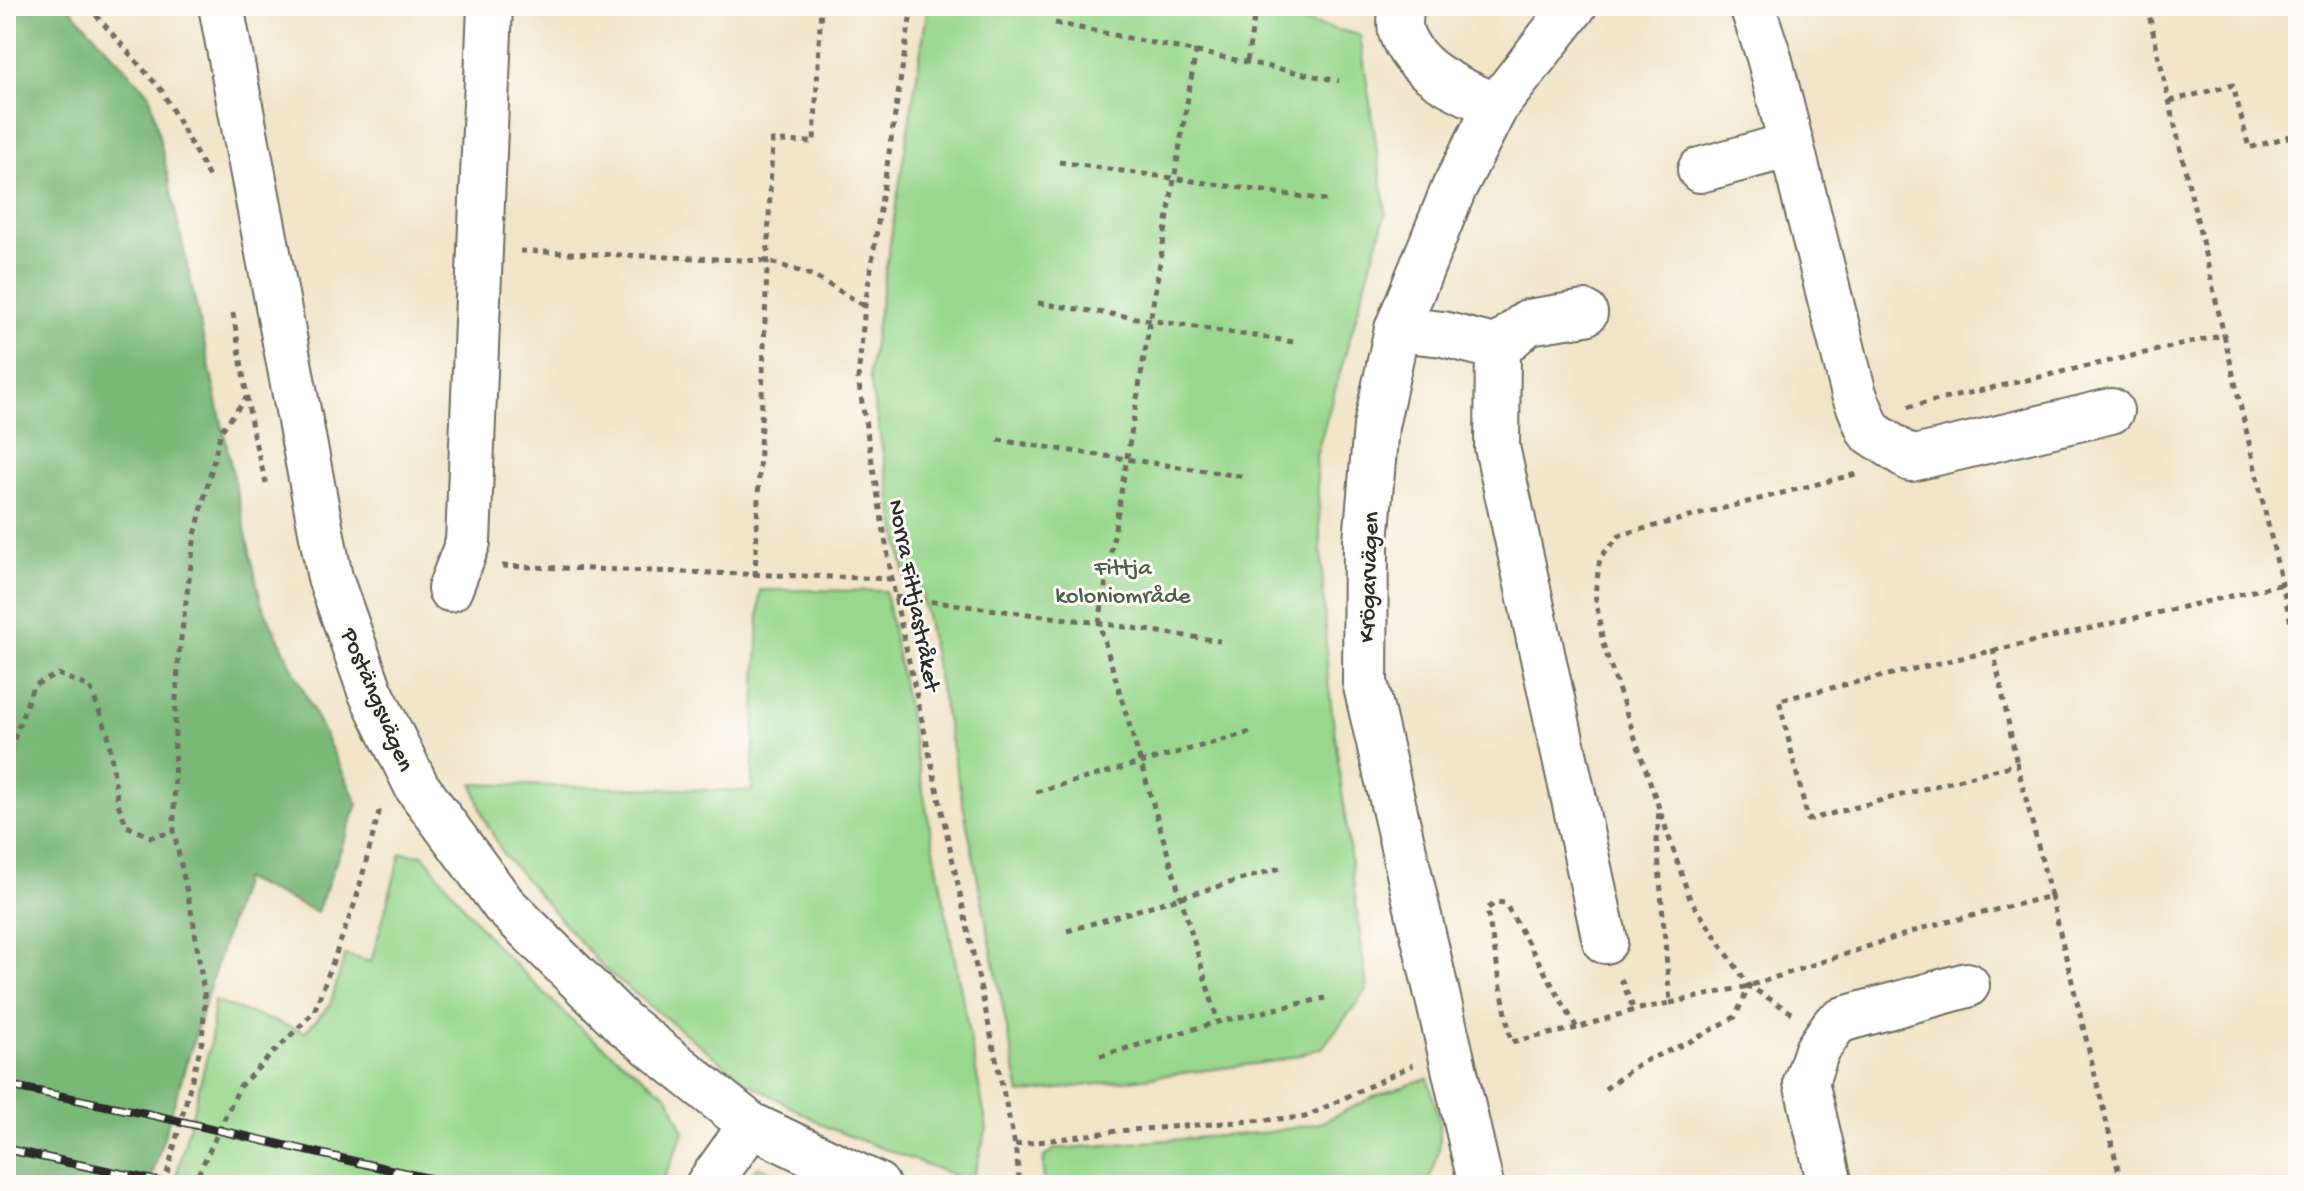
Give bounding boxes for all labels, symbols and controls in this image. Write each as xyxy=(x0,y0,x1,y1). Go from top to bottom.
street label: Norra Fittjastråket xyxy=(880,497,946,696)
street label: Krögarvägen xyxy=(1354,511,1387,643)
park label: Fittja koloniområde xyxy=(1055,555,1191,612)
street label: Postängsvägen xyxy=(332,623,419,777)

